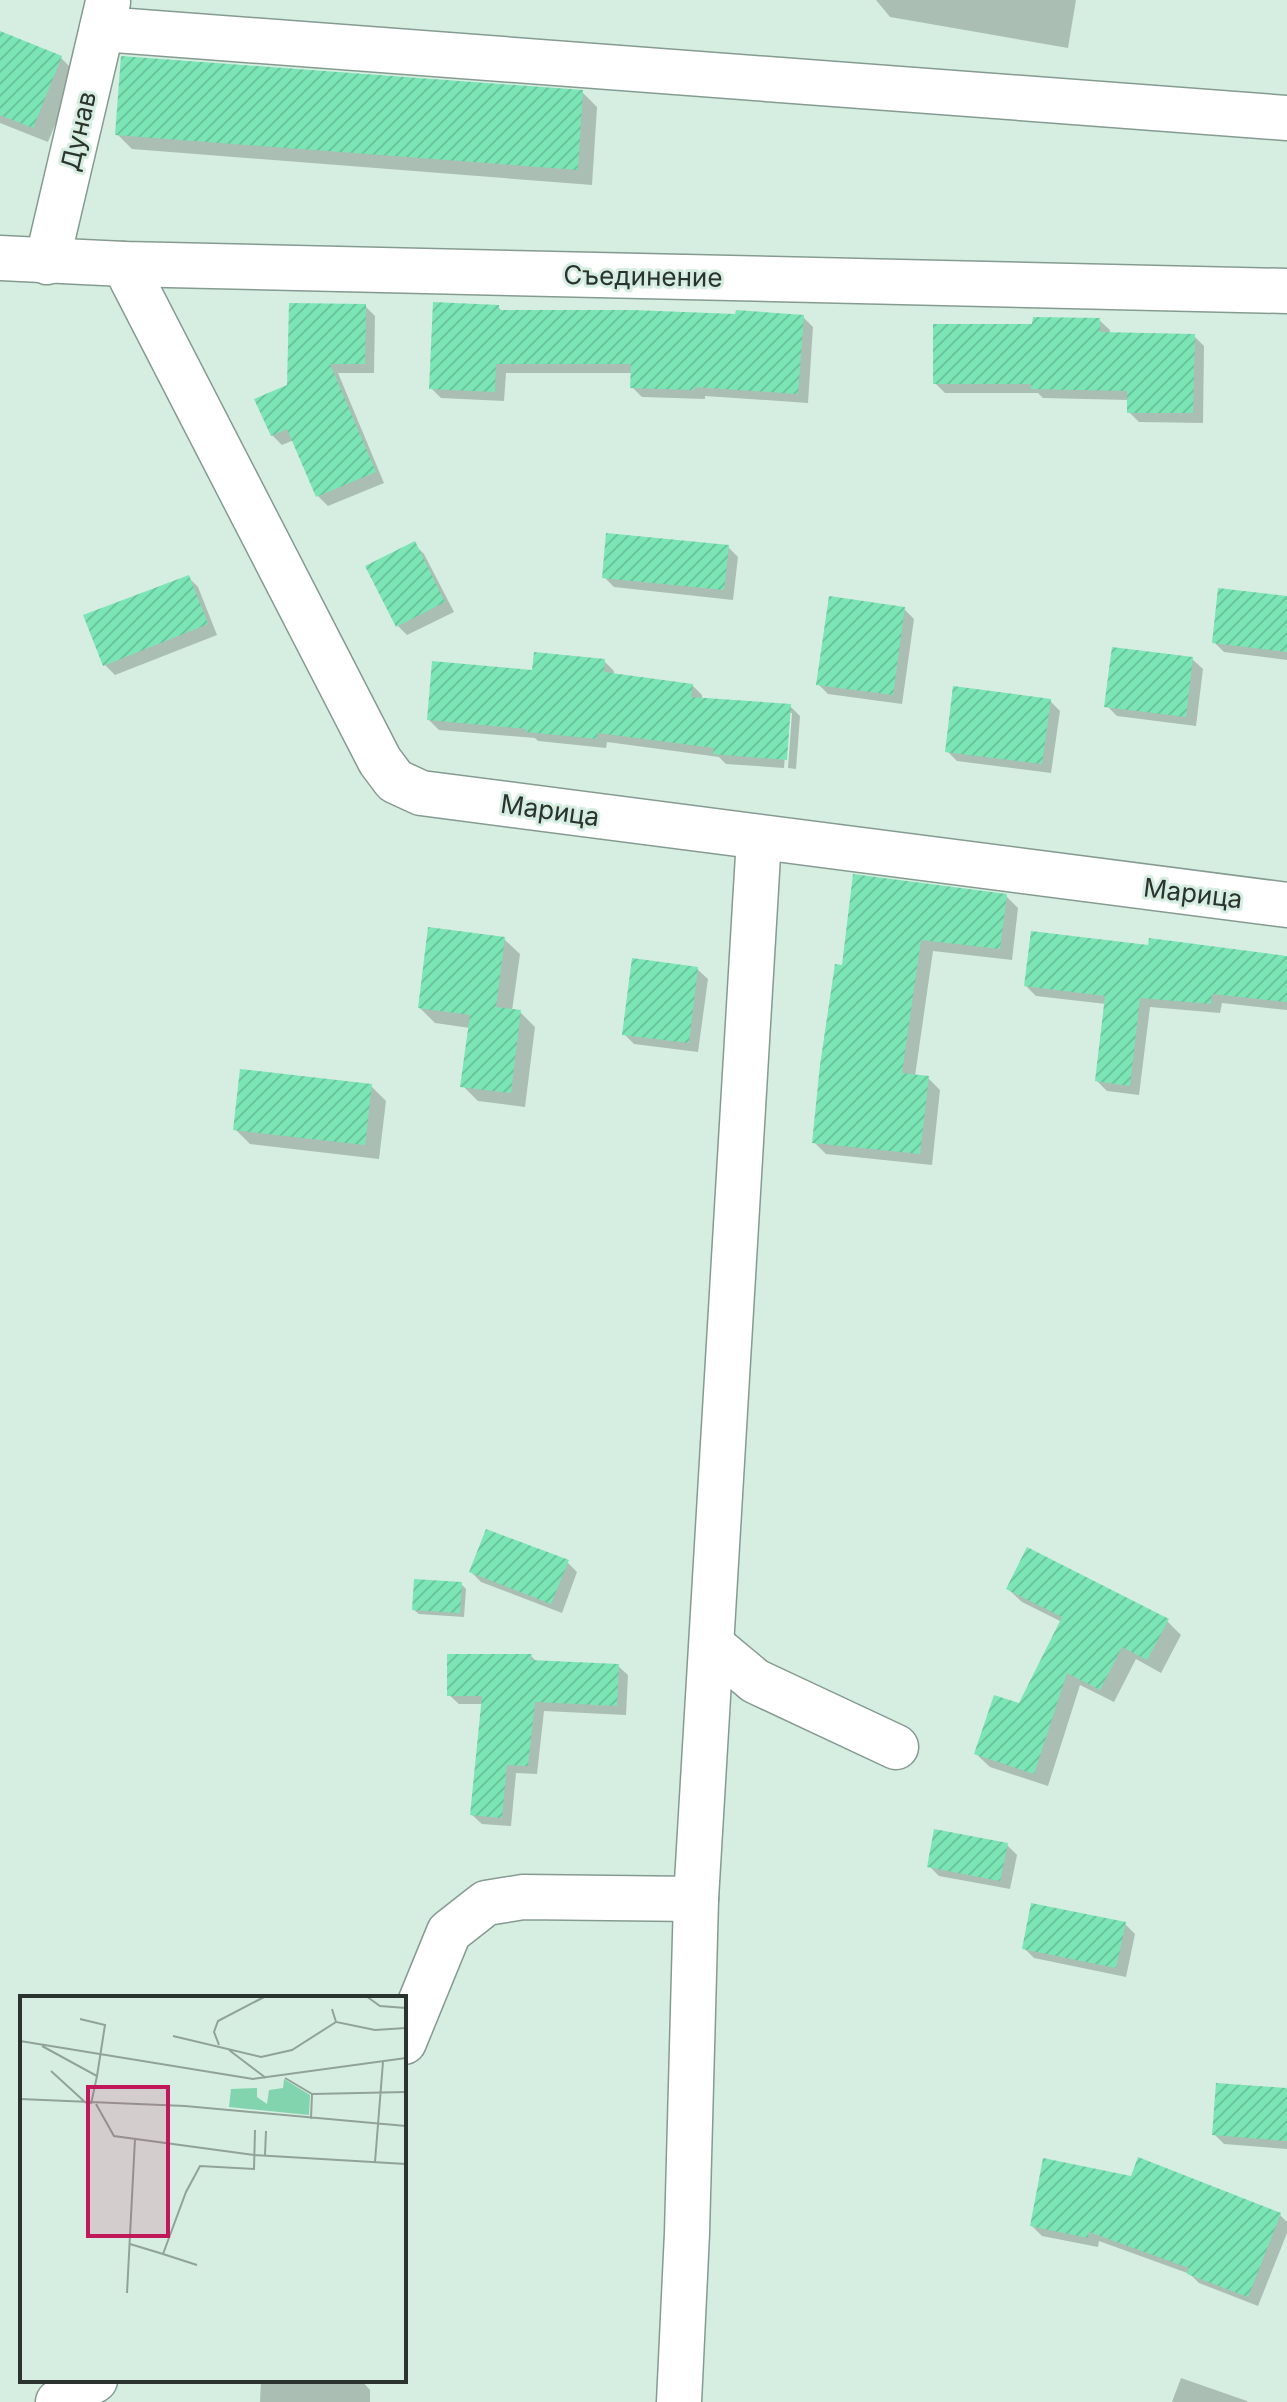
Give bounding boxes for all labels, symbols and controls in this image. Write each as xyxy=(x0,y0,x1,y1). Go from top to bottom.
street label: Дунав xyxy=(54,88,102,174)
street label: Съединение xyxy=(563,259,723,293)
street label: Марица xyxy=(499,788,601,832)
street label: Марица xyxy=(1142,872,1244,914)
inset map xyxy=(20,1996,406,2382)

